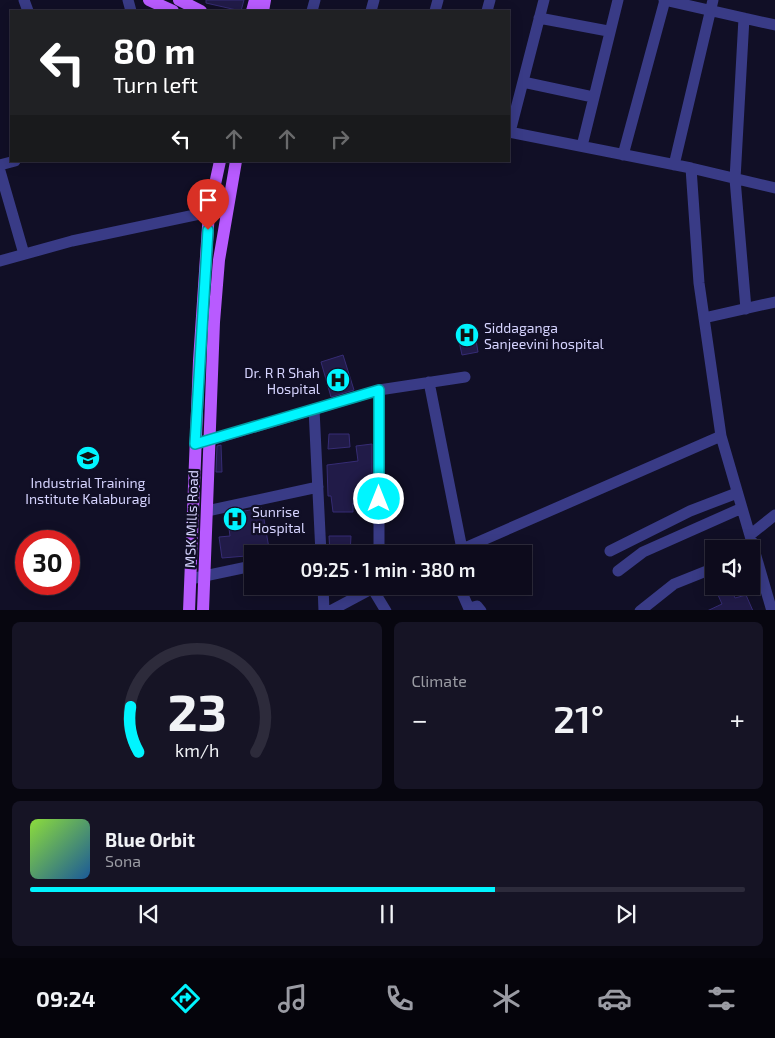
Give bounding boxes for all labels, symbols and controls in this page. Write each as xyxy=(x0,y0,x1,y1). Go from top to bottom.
text: 80 m xyxy=(113,29,195,71)
icon: left xyxy=(30,30,95,95)
text: Turn left xyxy=(113,71,198,97)
icon: left xyxy=(167,125,195,153)
icon: ahead xyxy=(220,125,248,153)
icon: ahead xyxy=(273,125,301,153)
icon: right xyxy=(326,125,354,153)
pin xyxy=(187,179,229,230)
icon: arrive xyxy=(194,186,222,214)
place label: Siddaganga Sanjeevini hospital xyxy=(484,319,605,352)
hospital icon: Siddaganga Sanjeevini hospital xyxy=(454,322,480,348)
place label: Dr. R R Shah Hospital xyxy=(244,364,321,397)
hospital icon: Dr. R R Shah Hospital xyxy=(325,367,351,393)
school or university icon: Industrial Training Institute Kalaburagi xyxy=(75,445,101,471)
street label: MSK Mills Road xyxy=(181,470,201,568)
position arrow xyxy=(352,472,404,524)
place label: Industrial Training Institute Kalaburagi xyxy=(25,474,151,507)
place label: Sunrise Hospital xyxy=(252,503,306,536)
hospital icon: Sunrise Hospital xyxy=(222,506,248,532)
speed limit sign: 30 xyxy=(15,530,80,595)
map controls xyxy=(705,540,760,595)
button: sound xyxy=(705,540,760,595)
text: 09:25 · 1 min · 380 m xyxy=(301,558,475,581)
text: Climate xyxy=(412,671,467,690)
text: 23 xyxy=(167,679,227,741)
text: 21° xyxy=(553,695,604,741)
text: − xyxy=(412,702,428,736)
text: + xyxy=(730,702,745,736)
text: km/h xyxy=(175,739,219,761)
text: Blue Orbit xyxy=(105,828,195,851)
text: Sona xyxy=(105,851,141,870)
icon: previous xyxy=(135,900,163,928)
icon: pause xyxy=(373,900,401,928)
icon: next xyxy=(612,900,640,928)
icon: directions xyxy=(168,981,203,1016)
icon: music xyxy=(275,981,310,1016)
icon: phone xyxy=(382,981,417,1016)
icon: climate xyxy=(489,981,524,1016)
icon: car xyxy=(597,981,632,1016)
icon: filters xyxy=(704,981,739,1016)
text: 09:24 xyxy=(36,985,95,1011)

